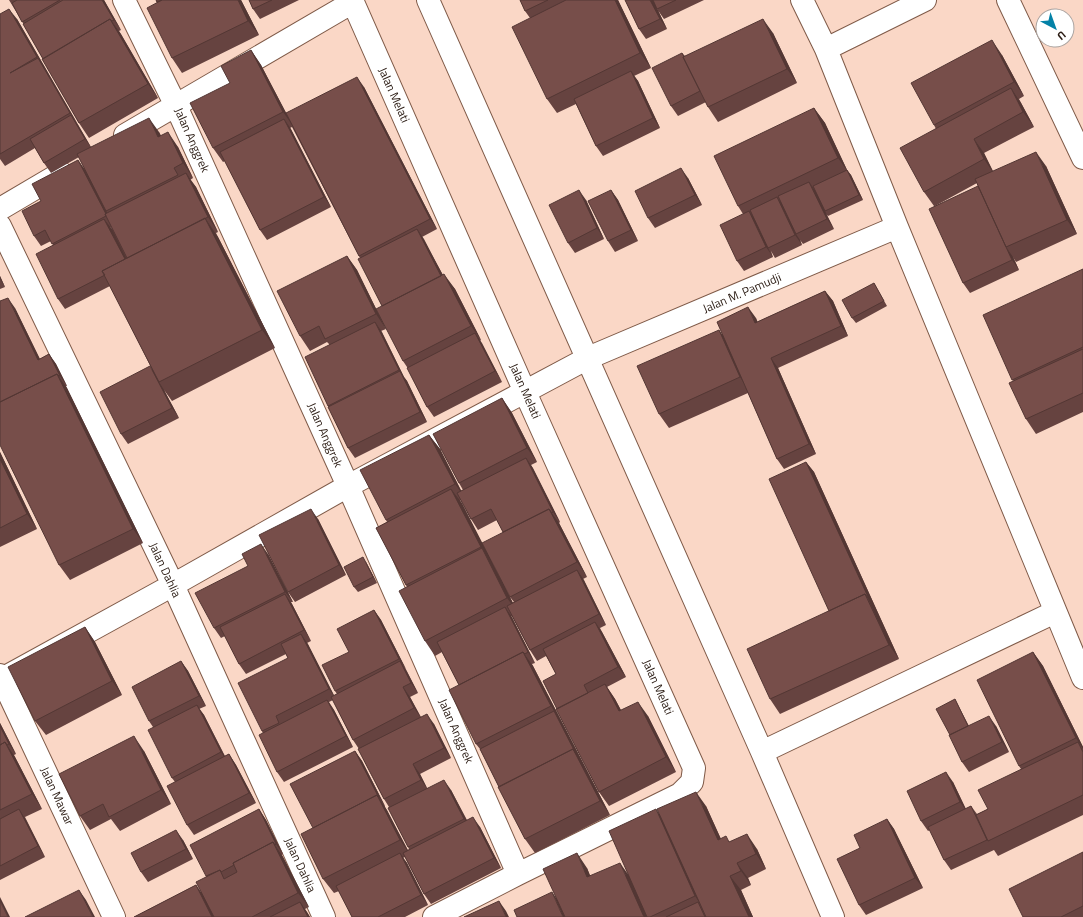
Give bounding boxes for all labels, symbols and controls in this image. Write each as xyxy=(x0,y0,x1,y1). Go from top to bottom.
north arrow xyxy=(1035,8,1075,48)
text: U xyxy=(1054,27,1070,44)
street label: Jalan Melati xyxy=(374,64,415,126)
street label: Jalan Anggrek xyxy=(170,104,215,175)
street label: Jalan M. Pamudji xyxy=(700,267,784,318)
street label: Jalan Melati xyxy=(505,360,546,422)
street label: Jalan Anggrek xyxy=(303,399,348,470)
street label: Jalan Dahlia xyxy=(144,539,187,601)
street label: Jalan Melati xyxy=(638,656,679,718)
street label: Jalan Anggrek xyxy=(434,695,479,766)
street label: Jalan Mawar xyxy=(36,763,79,828)
street label: Jalan Dahlia xyxy=(279,834,322,896)

